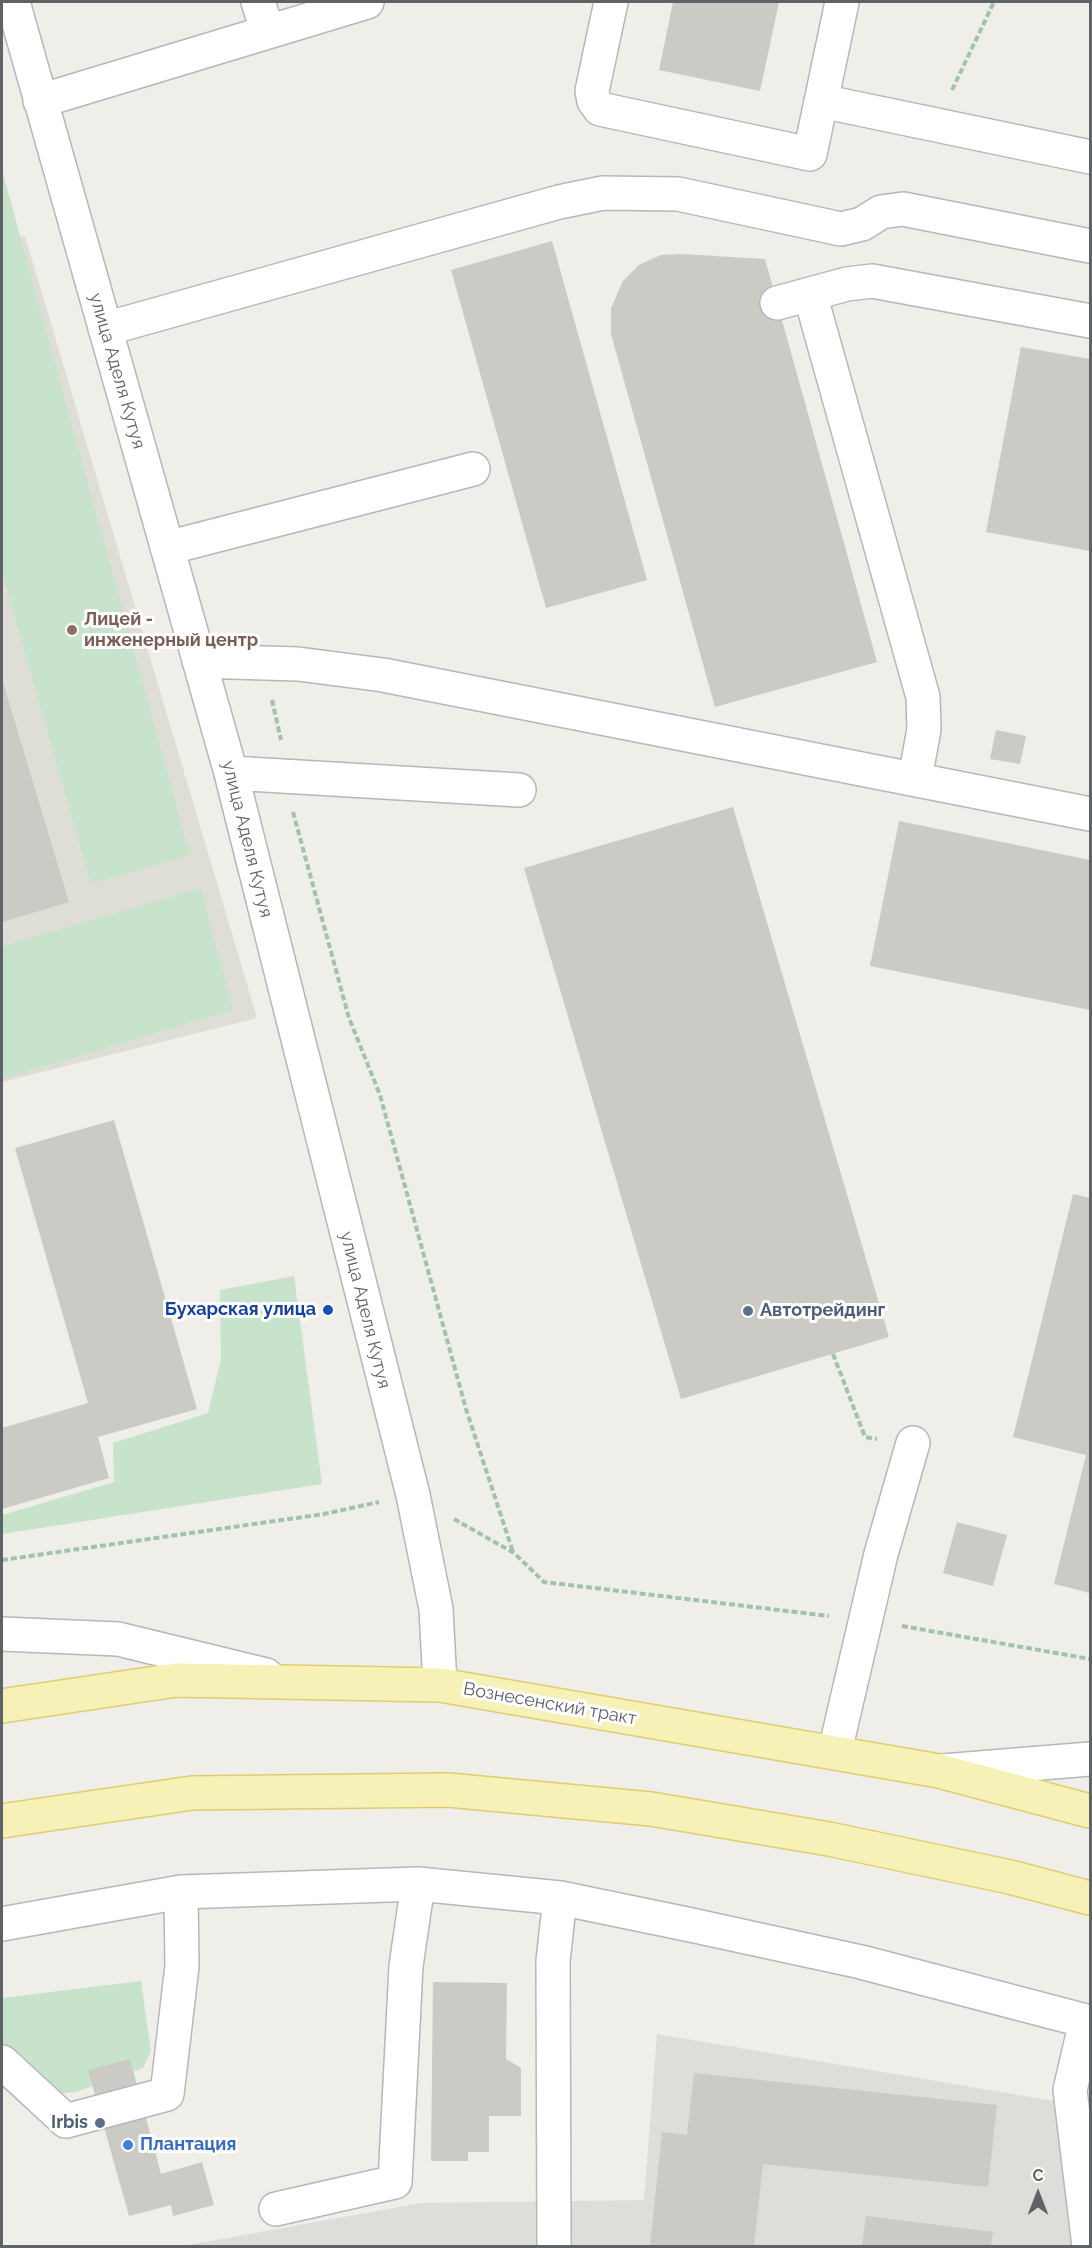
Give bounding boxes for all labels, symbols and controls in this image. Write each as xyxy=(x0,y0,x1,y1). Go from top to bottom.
street label: улица Аделя Кутуя xyxy=(84,291,150,451)
place label: Лицей - инженерный центр xyxy=(84,609,258,652)
marker: Лицей - инженерный центр xyxy=(65,623,79,637)
street label: улица Аделя Кутуя xyxy=(217,758,277,920)
street label: улица Аделя Кутуя xyxy=(335,1229,395,1391)
place label: Бухарская улица xyxy=(165,1299,316,1321)
place label: Автотрейдинг xyxy=(760,1300,885,1322)
marker: Бухарская улица xyxy=(321,1303,335,1317)
marker: Автотрейдинг xyxy=(741,1304,755,1318)
street label: Вознесенский тракт xyxy=(462,1678,638,1730)
place label: Irbis xyxy=(51,2112,88,2134)
marker: Irbis xyxy=(93,2116,107,2130)
place label: Плантация xyxy=(140,2134,236,2156)
marker: Плантация xyxy=(121,2138,135,2152)
north arrow xyxy=(1008,2164,1068,2224)
text: С xyxy=(1033,2166,1043,2185)

